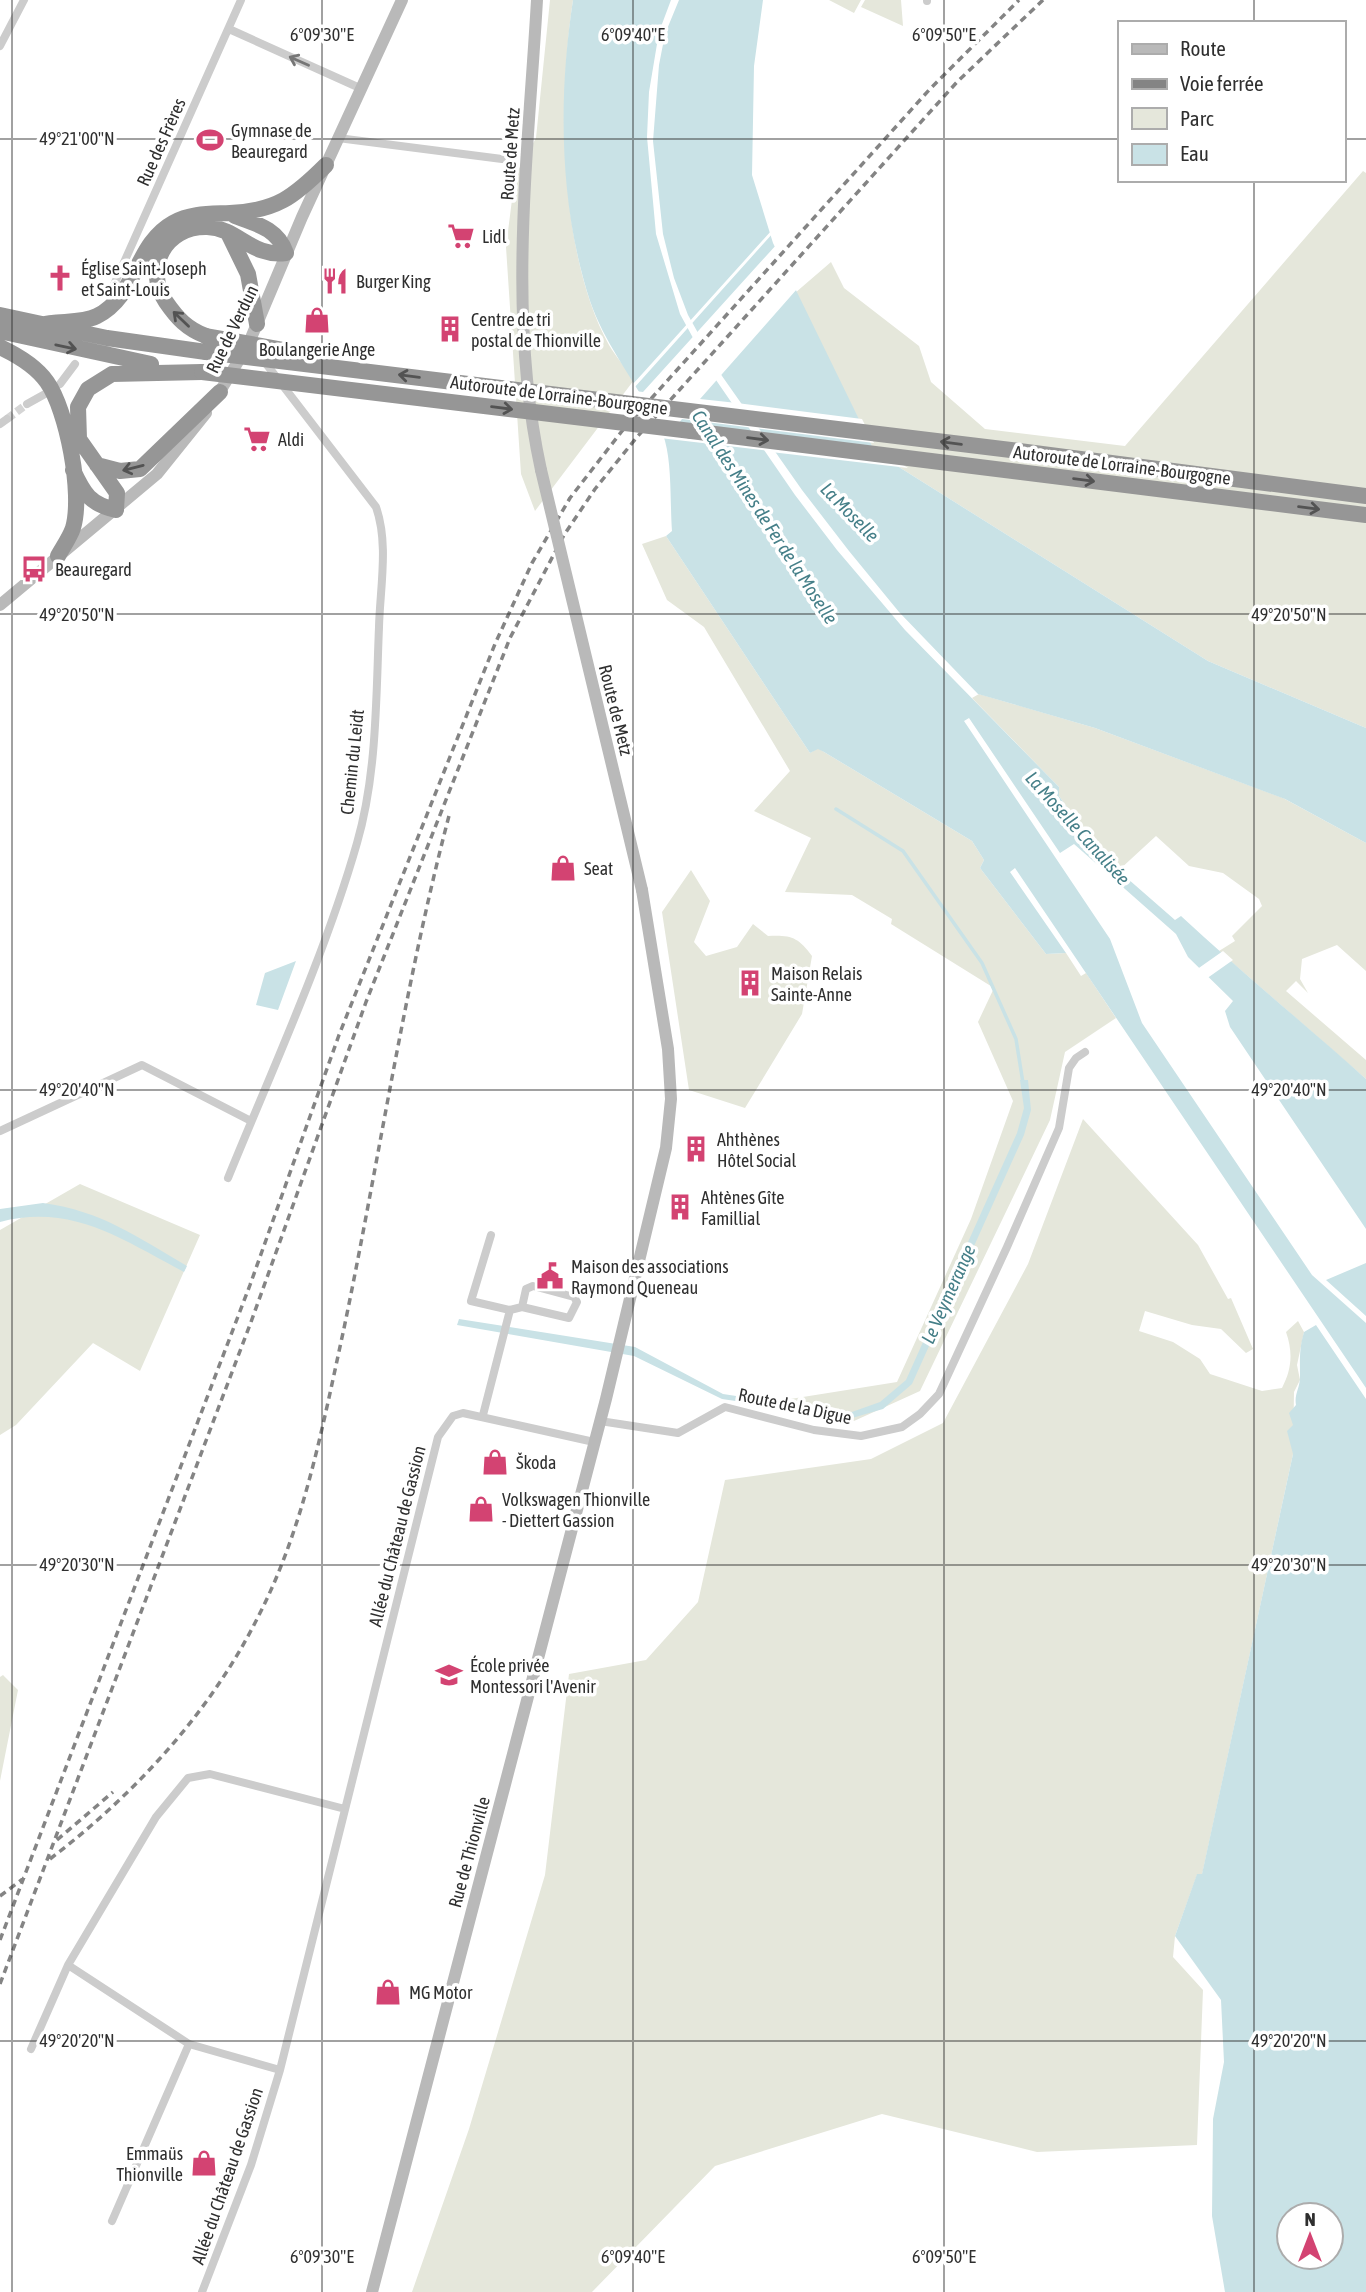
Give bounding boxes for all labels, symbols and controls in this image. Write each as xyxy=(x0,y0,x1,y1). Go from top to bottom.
legend xyxy=(1118,21,1345,182)
text: 6°09'30"E xyxy=(290,24,354,45)
text: 6°09'40"E xyxy=(601,24,665,45)
text: 6°09'50"E xyxy=(912,24,976,45)
text: Route xyxy=(1180,36,1226,60)
one-way arrow xyxy=(289,54,311,67)
text: Voie ferrée xyxy=(1180,71,1263,95)
street label: Rue des Frères xyxy=(132,95,190,189)
street label: Route de Metz xyxy=(496,106,524,201)
text: Parc xyxy=(1180,106,1214,130)
place label: Gymnase de Beauregard xyxy=(231,120,312,162)
sports icon: Gymnase de Beauregard xyxy=(195,125,225,155)
text: 49°21'00"N xyxy=(39,128,115,149)
text: Eau xyxy=(1180,141,1209,165)
supermarket icon: Lidl xyxy=(446,221,476,251)
place label: Lidl xyxy=(482,226,507,247)
place label: Église Saint-Joseph et Saint-Louis xyxy=(81,258,207,300)
church icon: Église Saint-Joseph et Saint-Louis xyxy=(45,263,75,293)
restaurant icon: Burger King xyxy=(320,266,350,296)
place label: Burger King xyxy=(356,271,431,292)
street label: Rue de Verdun xyxy=(202,282,262,376)
shop icon: Boulangerie Ange xyxy=(302,305,332,335)
place label: Centre de tri postal de Thionville xyxy=(471,309,601,351)
one-way arrow xyxy=(173,311,190,328)
building icon: Centre de tri postal de Thionville xyxy=(435,314,465,344)
place label: Boulangerie Ange xyxy=(259,339,375,360)
one-way arrow xyxy=(54,341,77,355)
one-way arrow xyxy=(398,370,421,383)
street label: Autoroute de Lorraine-Bourgogne xyxy=(449,371,669,419)
one-way arrow xyxy=(490,401,512,414)
water label: Canal des Mines de Fer de la Moselle xyxy=(688,406,842,628)
supermarket icon: Aldi xyxy=(242,424,272,454)
place label: Aldi xyxy=(278,429,304,450)
one-way arrow xyxy=(746,433,769,446)
one-way arrow xyxy=(940,436,963,449)
street label: Autoroute de Lorraine-Bourgogne xyxy=(1012,441,1232,489)
one-way arrow xyxy=(122,462,144,475)
one-way arrow xyxy=(1072,474,1095,487)
water label: La Moselle xyxy=(816,478,884,546)
one-way arrow xyxy=(1298,501,1320,514)
bus stop icon: Beauregard xyxy=(19,554,49,584)
place label: Beauregard xyxy=(55,559,132,580)
text: 49°20'50"N xyxy=(39,604,115,625)
text: 49°20'50"N xyxy=(1251,604,1327,625)
street label: Route de Metz xyxy=(595,662,638,758)
street label: Chemin du Leidt xyxy=(336,708,368,816)
water label: La Moselle Canalisée xyxy=(1021,767,1135,889)
shop icon: Seat xyxy=(548,853,578,883)
place label: Seat xyxy=(584,858,613,879)
place label: Maison Relais Sainte-Anne xyxy=(771,963,862,1005)
building icon: Maison Relais Sainte-Anne xyxy=(735,968,765,998)
text: 49°20'40"N xyxy=(39,1079,115,1100)
text: 49°20'40"N xyxy=(1251,1079,1327,1100)
place label: Ahthènes Hôtel Social xyxy=(717,1129,797,1171)
building icon: Ahthènes Hôtel Social xyxy=(681,1134,711,1164)
place label: Ahtènes Gîte Famillial xyxy=(701,1187,784,1229)
building icon: Ahtènes Gîte Famillial xyxy=(665,1192,695,1222)
water label: Le Veymerange xyxy=(916,1241,980,1347)
place label: Maison des associations Raymond Queneau xyxy=(571,1256,729,1298)
public building icon: Maison des associations Raymond Queneau xyxy=(535,1261,565,1291)
street label: Route de la Digue xyxy=(736,1384,854,1428)
street label: Allée du Château de Gassion xyxy=(364,1443,430,1629)
shop icon: Škoda xyxy=(480,1447,510,1477)
place label: Škoda xyxy=(516,1452,556,1473)
place label: Volkswagen Thionville - Diettert Gassion xyxy=(502,1489,650,1531)
shop icon: Volkswagen Thionville - Diettert Gassion xyxy=(466,1494,496,1524)
text: 49°20'30"N xyxy=(39,1554,115,1575)
text: 49°20'30"N xyxy=(1251,1554,1327,1575)
place label: École privée Montessori l'Avenir xyxy=(470,1655,596,1697)
school or university icon: École privée Montessori l'Avenir xyxy=(434,1660,464,1690)
street label: Rue de Thionville xyxy=(444,1794,494,1910)
shop icon: MG Motor xyxy=(373,1977,403,2007)
place label: MG Motor xyxy=(409,1982,473,2003)
text: 49°20'20"N xyxy=(39,2030,115,2051)
text: 49°20'20"N xyxy=(1251,2030,1327,2051)
street label: Allée du Château de Gassion xyxy=(187,2085,267,2267)
place label: Emmaüs Thionville xyxy=(116,2143,183,2185)
shop icon: Emmaüs Thionville xyxy=(189,2148,219,2178)
north arrow xyxy=(1275,2201,1345,2271)
text: N xyxy=(1304,2208,1316,2230)
text: 6°09'30"E xyxy=(290,2246,354,2267)
text: 6°09'40"E xyxy=(601,2246,665,2267)
text: 6°09'50"E xyxy=(912,2246,976,2267)

